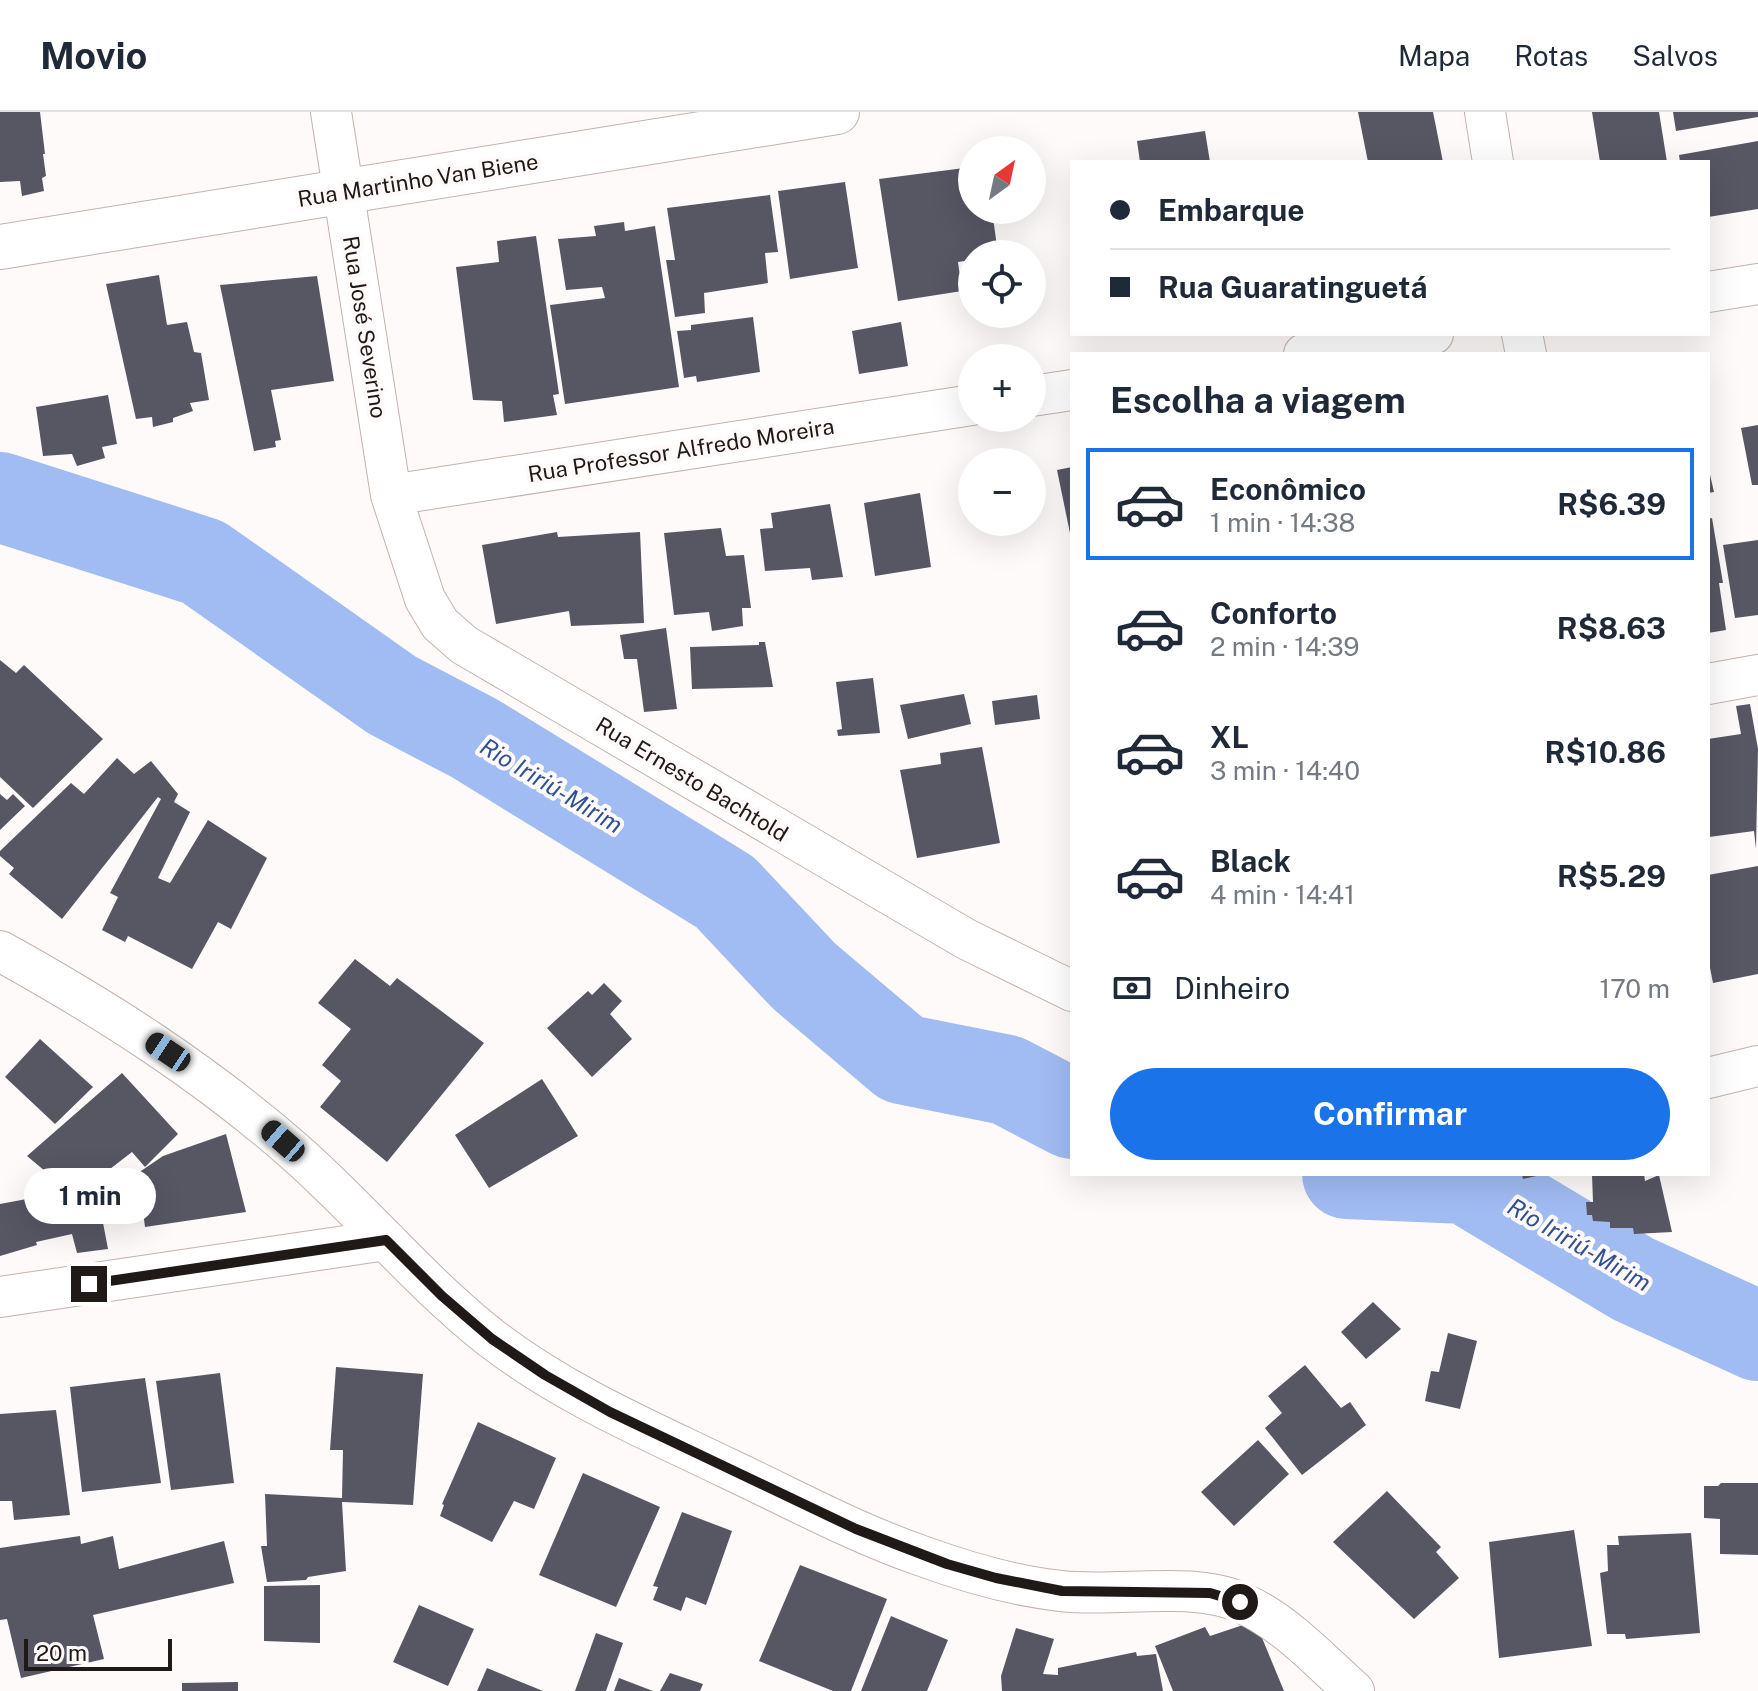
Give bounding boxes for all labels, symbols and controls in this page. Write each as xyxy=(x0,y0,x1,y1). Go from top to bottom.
text: Movio xyxy=(40,33,147,78)
text: Mapa xyxy=(1398,39,1470,72)
text: Rotas xyxy=(1514,39,1588,72)
text: Salvos xyxy=(1632,39,1718,72)
north arrow xyxy=(958,136,1046,224)
map controls xyxy=(958,136,1046,536)
street label: Rua Martinho Van Biene xyxy=(296,148,540,212)
text: Embarque xyxy=(1158,192,1305,228)
street label: Rua José Severino xyxy=(338,234,392,420)
button: locate xyxy=(958,240,1046,328)
text: Rua Guaratinguetá xyxy=(1158,269,1427,305)
button: + xyxy=(958,344,1046,432)
text: Escolha a viagem xyxy=(1110,379,1406,421)
street label: Rua Professor Alfredo Moreira xyxy=(526,413,836,487)
button: − xyxy=(958,448,1046,536)
icon: car xyxy=(1114,468,1186,540)
text: Econômico xyxy=(1210,471,1366,507)
text: R$6.39 xyxy=(1557,486,1666,522)
text: 1 min · 14:38 xyxy=(1210,507,1355,538)
icon: car xyxy=(1114,592,1186,664)
text: Conforto xyxy=(1210,595,1337,631)
text: R$8.63 xyxy=(1557,610,1666,646)
text: 2 min · 14:39 xyxy=(1210,631,1360,662)
street label: Rua Ernesto Bachtold xyxy=(591,711,793,847)
icon: car xyxy=(1114,716,1186,788)
text: XL xyxy=(1210,719,1249,755)
water label: Rio Iririú-Mirim xyxy=(475,732,628,839)
text: R$10.86 xyxy=(1545,734,1666,770)
text: 3 min · 14:40 xyxy=(1210,755,1360,786)
icon: car xyxy=(1114,840,1186,912)
text: Black xyxy=(1210,843,1291,879)
text: R$5.29 xyxy=(1557,858,1666,894)
text: 4 min · 14:41 xyxy=(1210,879,1355,910)
icon: cash xyxy=(1110,966,1154,1010)
text: Dinheiro xyxy=(1174,970,1290,1006)
text: 170 m xyxy=(1600,973,1670,1004)
car xyxy=(141,1029,195,1075)
button: Confirmar xyxy=(1110,1068,1670,1160)
car xyxy=(257,1116,309,1166)
callout: 1 min xyxy=(23,1168,155,1224)
text: 1 min xyxy=(59,1180,121,1211)
water label: Rio Iririú-Mirim xyxy=(1503,1192,1656,1296)
route end xyxy=(71,1266,107,1302)
route start xyxy=(1222,1584,1258,1620)
scale bar xyxy=(24,1635,172,1671)
text: 20 m xyxy=(36,1640,87,1666)

